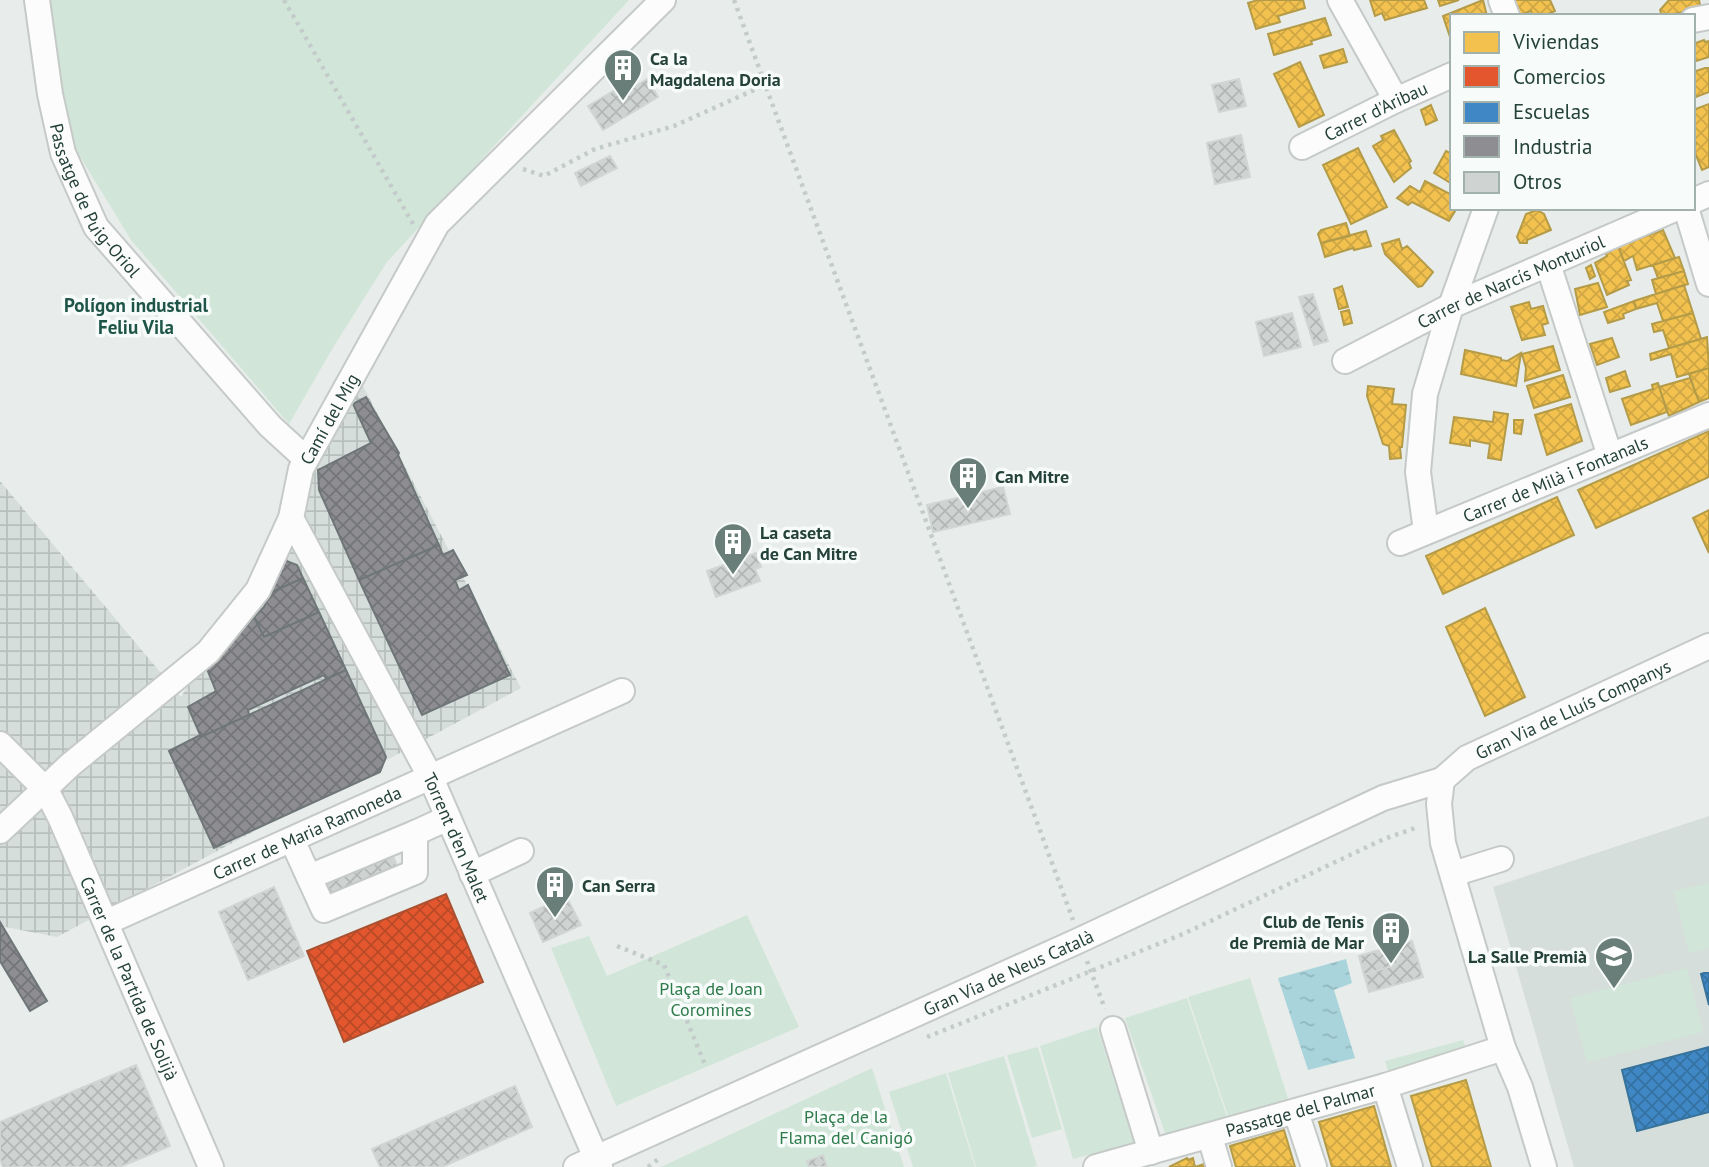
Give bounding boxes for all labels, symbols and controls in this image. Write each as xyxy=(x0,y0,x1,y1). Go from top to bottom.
legend xyxy=(1450,14,1695,210)
text: Viviendas xyxy=(1512,28,1599,55)
building icon: Ca la Magdalena Doria xyxy=(602,47,644,102)
place label: Ca la Magdalena Doria xyxy=(650,47,781,91)
text: Comercios xyxy=(1513,63,1606,90)
street label: Carrer d'Aribau xyxy=(1320,76,1431,146)
text: Escuelas xyxy=(1513,98,1590,125)
street label: Passatge de Puig-Oriol xyxy=(45,121,146,282)
text: Industria xyxy=(1513,133,1592,160)
text: Otros xyxy=(1513,168,1562,195)
street label: Carrer de Narcís Monturiol xyxy=(1413,229,1609,333)
district label: Polígon industrial Feliu Vila xyxy=(64,293,208,339)
street label: Camí del Mig xyxy=(294,369,363,468)
street label: Carrer de Milà i Fontanals xyxy=(1459,430,1651,527)
building icon: Can Mitre xyxy=(947,455,989,510)
place label: Can Mitre xyxy=(995,465,1069,488)
building icon: La caseta de Can Mitre xyxy=(712,521,754,576)
place label: La caseta de Can Mitre xyxy=(760,521,857,565)
street label: Gran Via de Lluís Companys xyxy=(1472,654,1674,764)
street label: Torrent d'en Malet xyxy=(419,768,495,906)
street label: Carrer de Maria Ramoneda xyxy=(209,780,405,885)
building icon: Can Serra xyxy=(534,864,576,919)
street label: Carrer de la Partida de Solijà xyxy=(75,873,184,1084)
place label: Can Serra xyxy=(582,874,655,897)
place label: Club de Tenis de Premià de Mar xyxy=(1230,910,1365,954)
building icon: Club de Tenis de Premià de Mar xyxy=(1370,910,1412,965)
street label: Gran Via de Neus Català xyxy=(919,924,1097,1021)
school or university icon: La Salle Premià xyxy=(1593,935,1635,990)
place label: La Salle Premià xyxy=(1468,945,1587,968)
park label: Plaça de Joan Coromines xyxy=(659,977,763,1021)
street label: Passatge del Palmar xyxy=(1223,1078,1378,1142)
park label: Plaça de la Flama del Canigó xyxy=(779,1105,913,1149)

